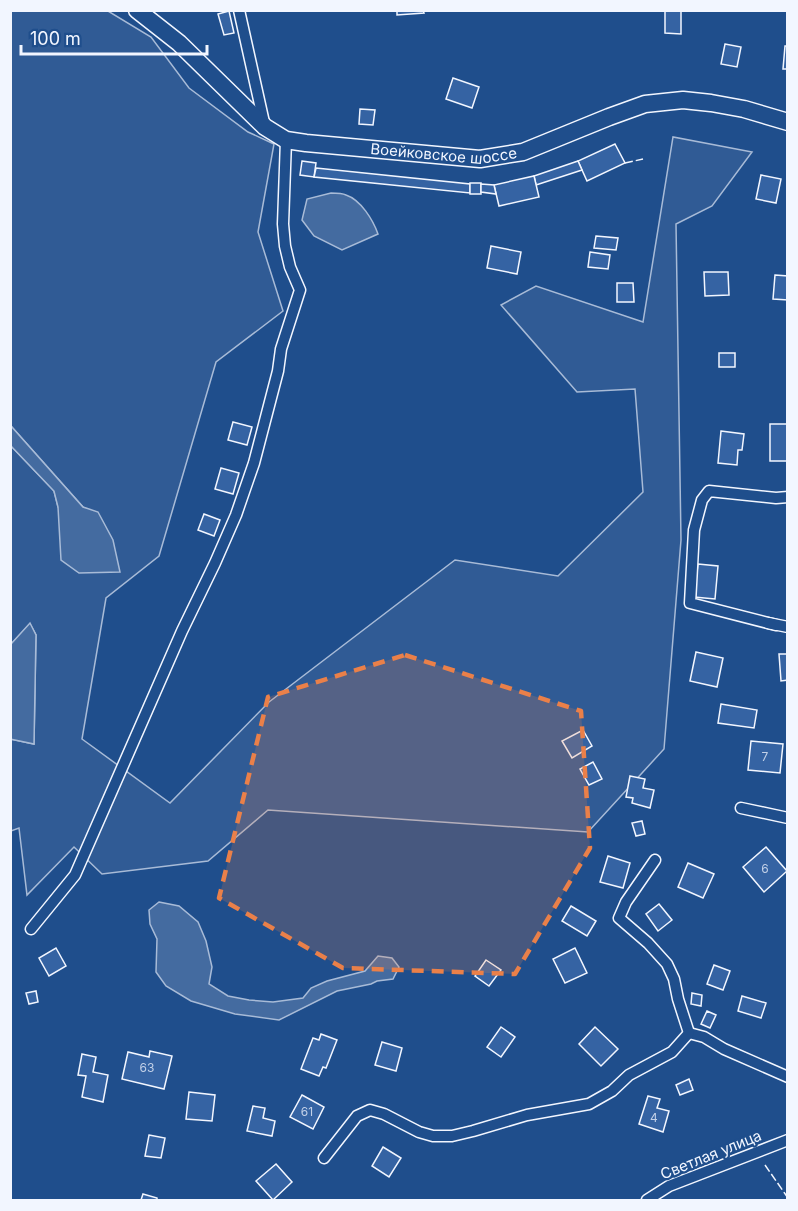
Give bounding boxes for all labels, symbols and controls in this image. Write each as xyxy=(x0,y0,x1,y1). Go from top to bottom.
scale bar xyxy=(21,18,207,56)
text: 100 m xyxy=(30,28,81,49)
street label: Воейковское шоссе xyxy=(370,139,518,168)
house number: 7 xyxy=(762,749,769,764)
house number: 6 xyxy=(761,861,769,876)
house number: 63 xyxy=(140,1060,154,1075)
house number: 61 xyxy=(301,1104,313,1119)
house number: 4 xyxy=(650,1110,658,1125)
street label: Светлая улица xyxy=(657,1126,764,1183)

